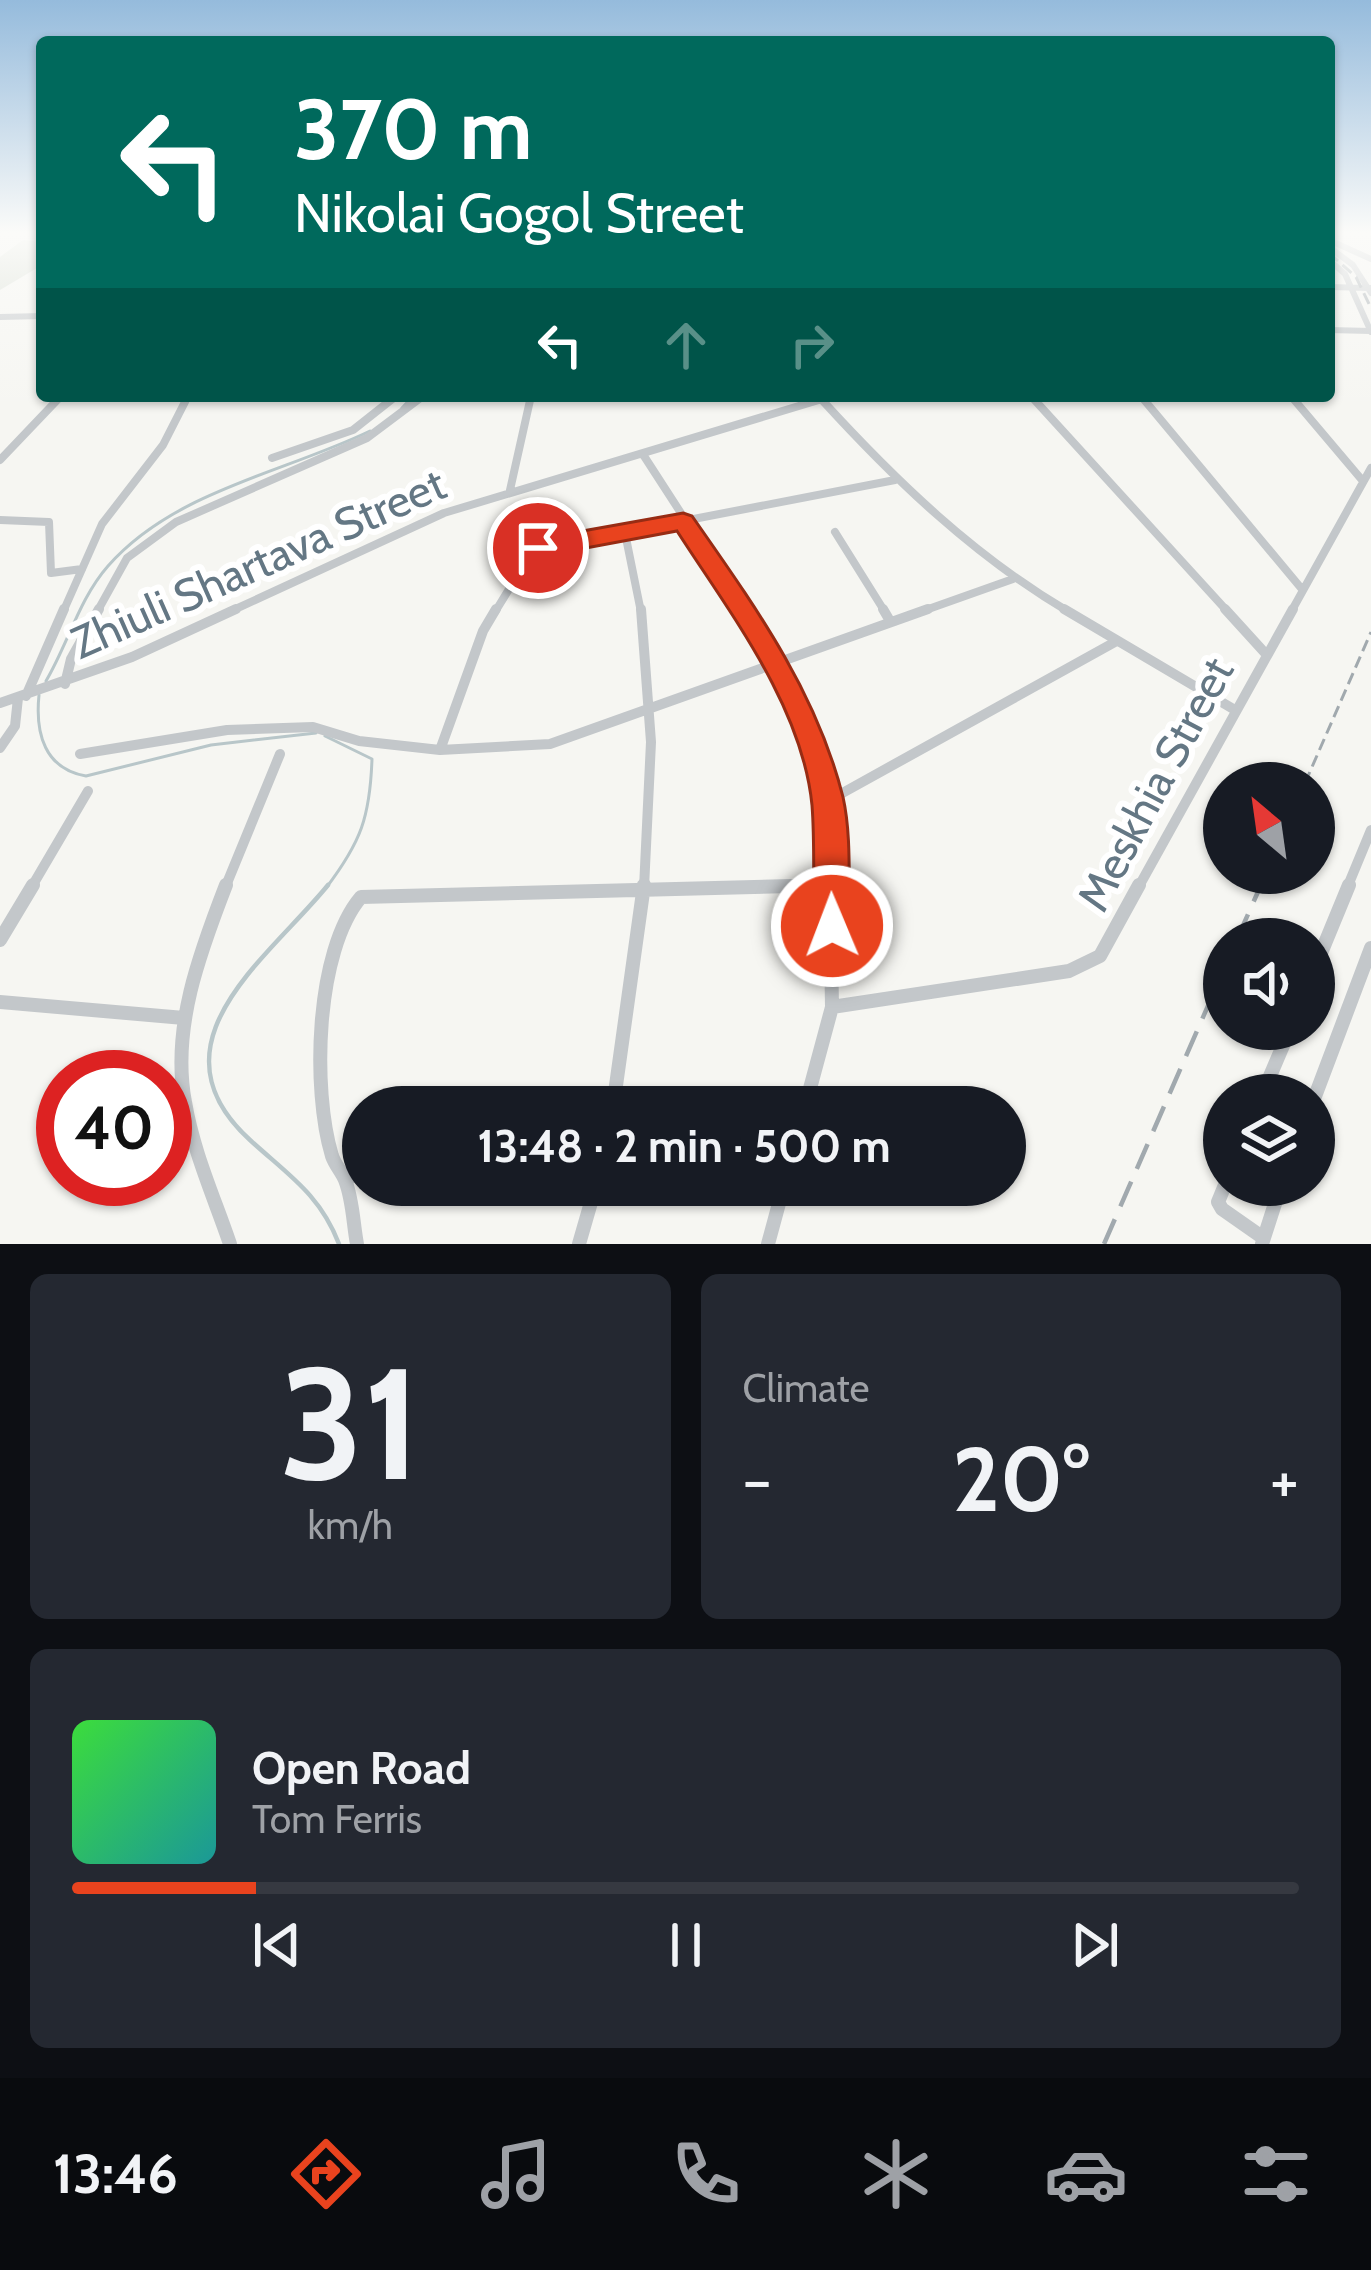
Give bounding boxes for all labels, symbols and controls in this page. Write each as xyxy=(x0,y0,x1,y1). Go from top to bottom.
text: 370 m xyxy=(294,78,533,180)
icon: left xyxy=(96,84,252,240)
text: Nikolai Gogol Street xyxy=(294,180,744,246)
icon: left xyxy=(527,312,593,378)
icon: ahead xyxy=(653,312,719,378)
icon: right xyxy=(779,312,845,378)
street label: Zhiuli Shartava Street xyxy=(63,456,453,670)
pin xyxy=(487,497,589,599)
icon: arrive xyxy=(505,515,571,581)
street label: Meskhia Street xyxy=(1066,648,1244,920)
north arrow xyxy=(1203,762,1335,894)
map controls xyxy=(1203,762,1335,1206)
position arrow xyxy=(769,863,895,989)
button: sound xyxy=(1203,918,1335,1050)
speed limit sign: 40 xyxy=(36,1050,192,1206)
button: layers xyxy=(1203,1074,1335,1206)
text: 13:48 · 2 min · 500 m xyxy=(478,1119,890,1173)
text: 31 xyxy=(279,1328,421,1518)
text: Climate xyxy=(743,1364,869,1412)
text: 20° xyxy=(952,1424,1089,1534)
text: − xyxy=(743,1439,772,1520)
text: + xyxy=(1270,1439,1299,1520)
text: km/h xyxy=(308,1501,393,1549)
text: Open Road xyxy=(252,1741,471,1795)
text: Tom Ferris xyxy=(252,1795,422,1843)
icon: previous xyxy=(244,1912,310,1978)
icon: pause xyxy=(653,1912,719,1978)
icon: next xyxy=(1062,1912,1128,1978)
icon: directions xyxy=(284,2132,368,2216)
icon: music xyxy=(474,2132,558,2216)
icon: phone xyxy=(664,2132,748,2216)
icon: climate xyxy=(854,2132,938,2216)
icon: car xyxy=(1044,2132,1128,2216)
icon: filters xyxy=(1234,2132,1318,2216)
text: 13:46 xyxy=(53,2141,178,2207)

